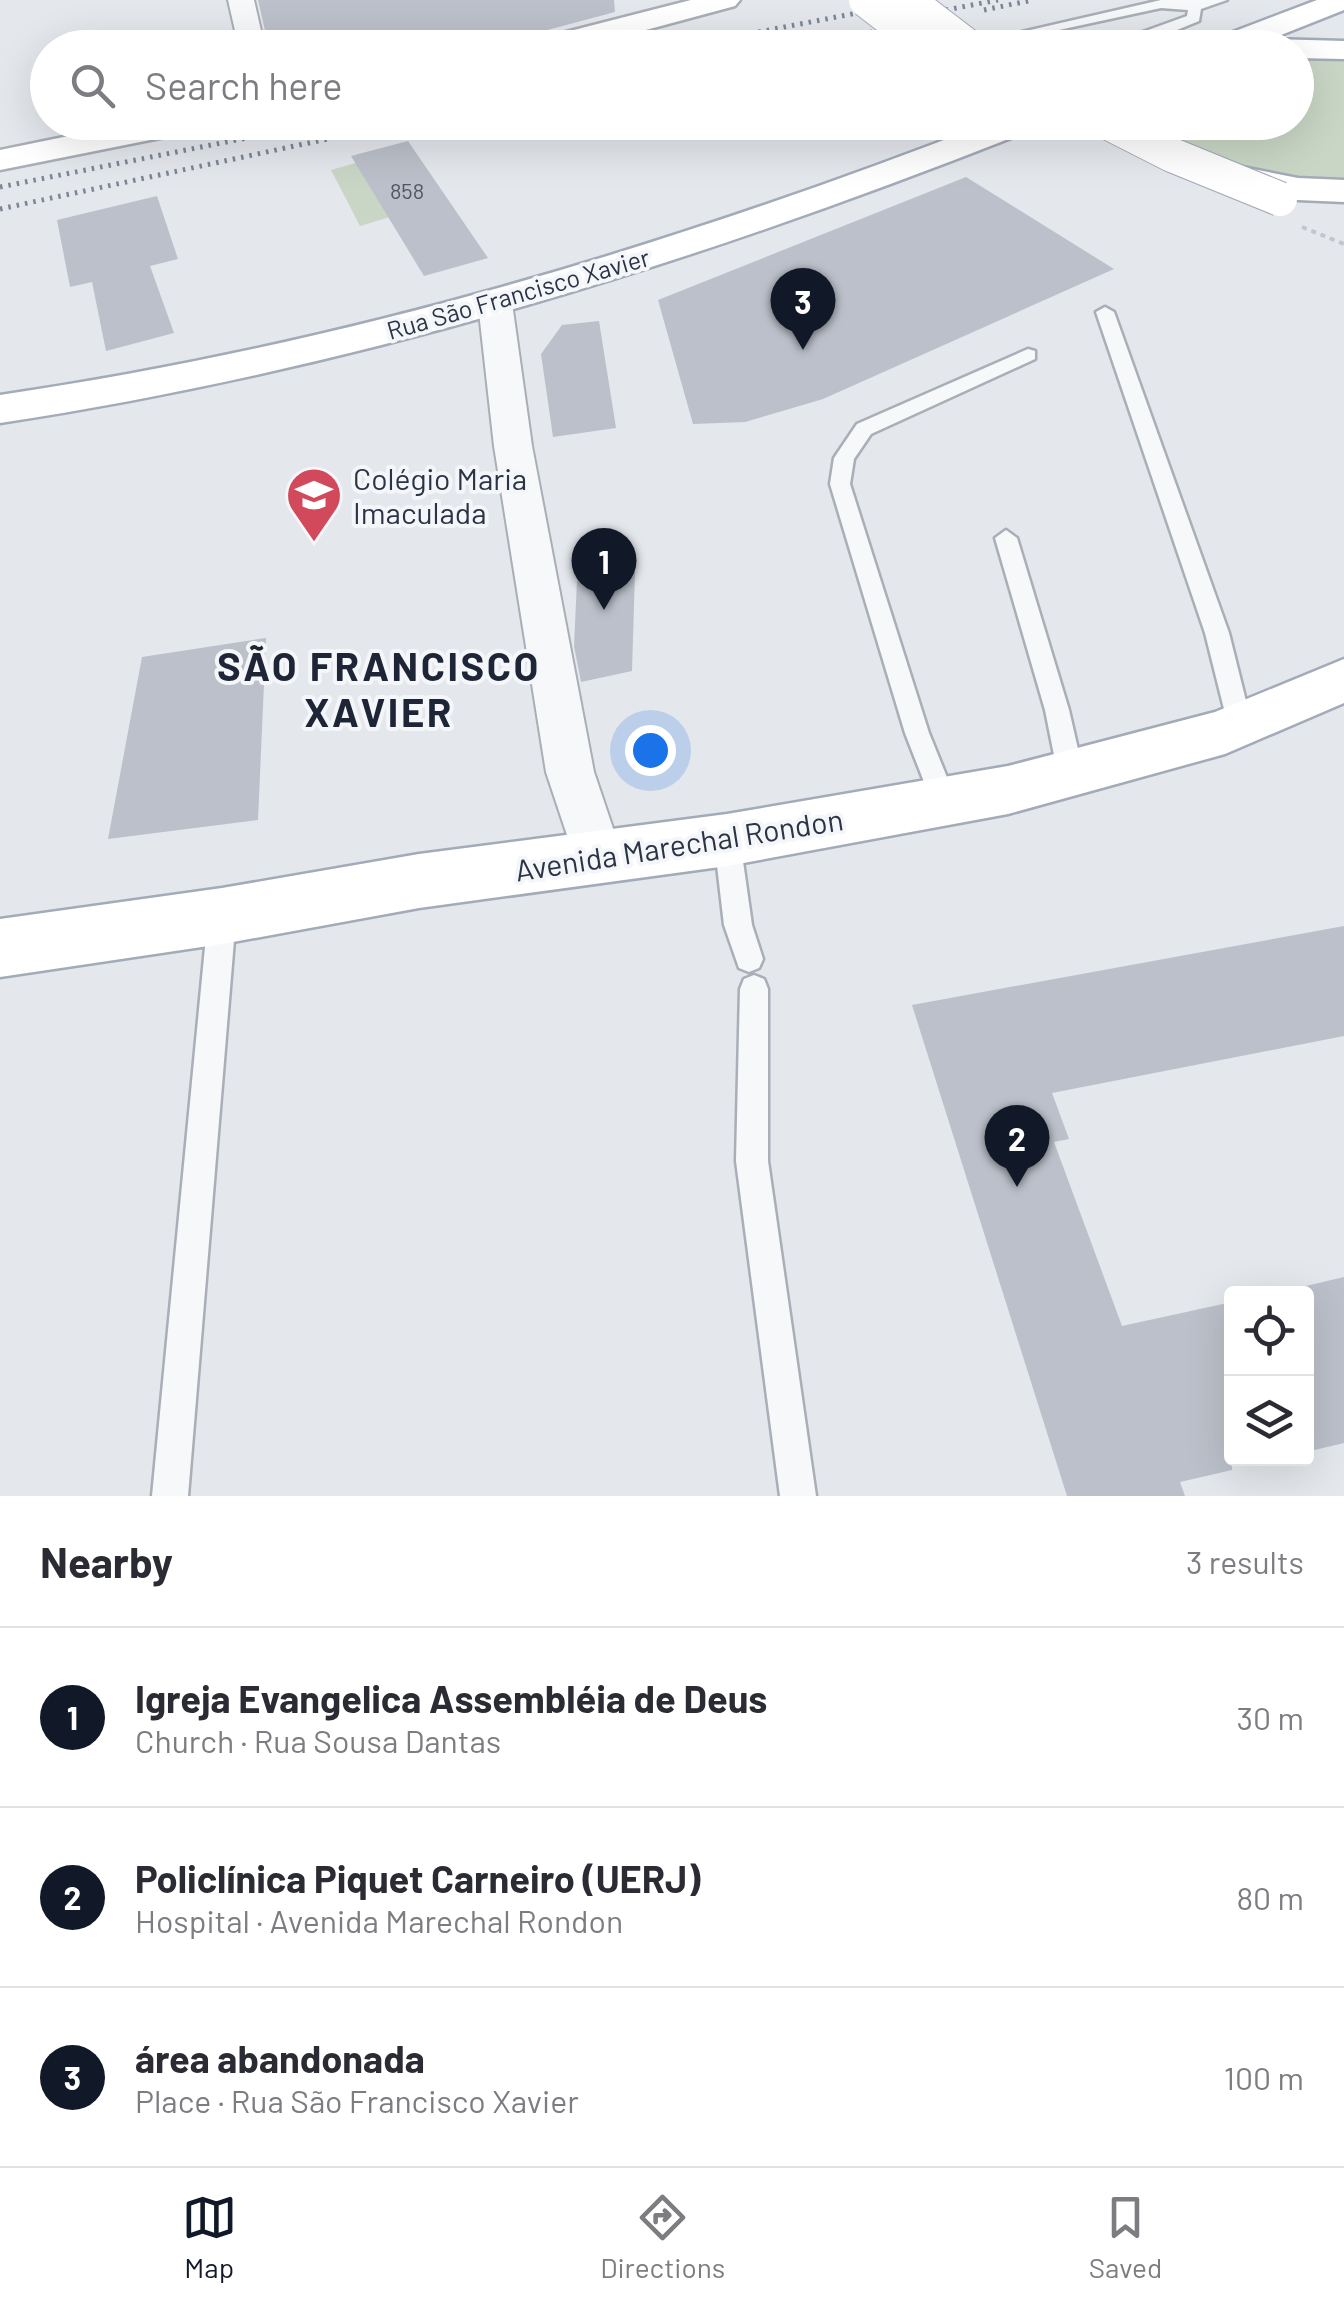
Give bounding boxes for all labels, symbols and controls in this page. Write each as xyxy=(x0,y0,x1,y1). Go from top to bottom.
search box xyxy=(30,30,1314,140)
icon: search xyxy=(65,58,120,113)
text: Search here xyxy=(145,62,343,108)
house number: 858 xyxy=(390,177,424,203)
street label: Rua São Francisco Xavier xyxy=(383,241,653,345)
pin: 3 xyxy=(770,268,836,350)
place label: Colégio Maria Imaculada xyxy=(353,460,527,530)
school or university icon: Colégio Maria Imaculada xyxy=(284,465,344,544)
pin: 1 xyxy=(572,528,636,610)
district label: SÃO FRANCISCO XAVIER xyxy=(217,641,541,735)
your location xyxy=(625,725,676,776)
street label: Avenida Marechal Rondon xyxy=(512,800,846,888)
pin: 2 xyxy=(984,1104,1050,1187)
map controls xyxy=(1224,1286,1314,1466)
button: locate xyxy=(1224,1286,1314,1376)
button: layers xyxy=(1224,1376,1314,1466)
text: Nearby xyxy=(40,1536,173,1586)
text: 3 results xyxy=(1186,1542,1304,1580)
text: Igreja Evangelica Assembléia de Deus xyxy=(135,1675,767,1721)
text: 1 xyxy=(67,1698,78,1736)
text: 30 m xyxy=(1237,1698,1304,1736)
text: Church · Rua Sousa Dantas xyxy=(135,1721,501,1759)
text: Policlínica Piquet Carneiro (UERJ) xyxy=(135,1855,700,1901)
text: 2 xyxy=(64,1878,81,1916)
text: 80 m xyxy=(1236,1878,1304,1916)
text: Hospital · Avenida Marechal Rondon xyxy=(135,1901,623,1939)
text: área abandonada xyxy=(135,2035,425,2081)
text: 3 xyxy=(64,2058,81,2096)
text: 100 m xyxy=(1224,2058,1304,2096)
text: Place · Rua São Francisco Xavier xyxy=(135,2081,579,2119)
tab: Map xyxy=(182,2190,237,2284)
tab: Directions xyxy=(600,2190,725,2284)
tab: Saved xyxy=(1089,2190,1162,2284)

